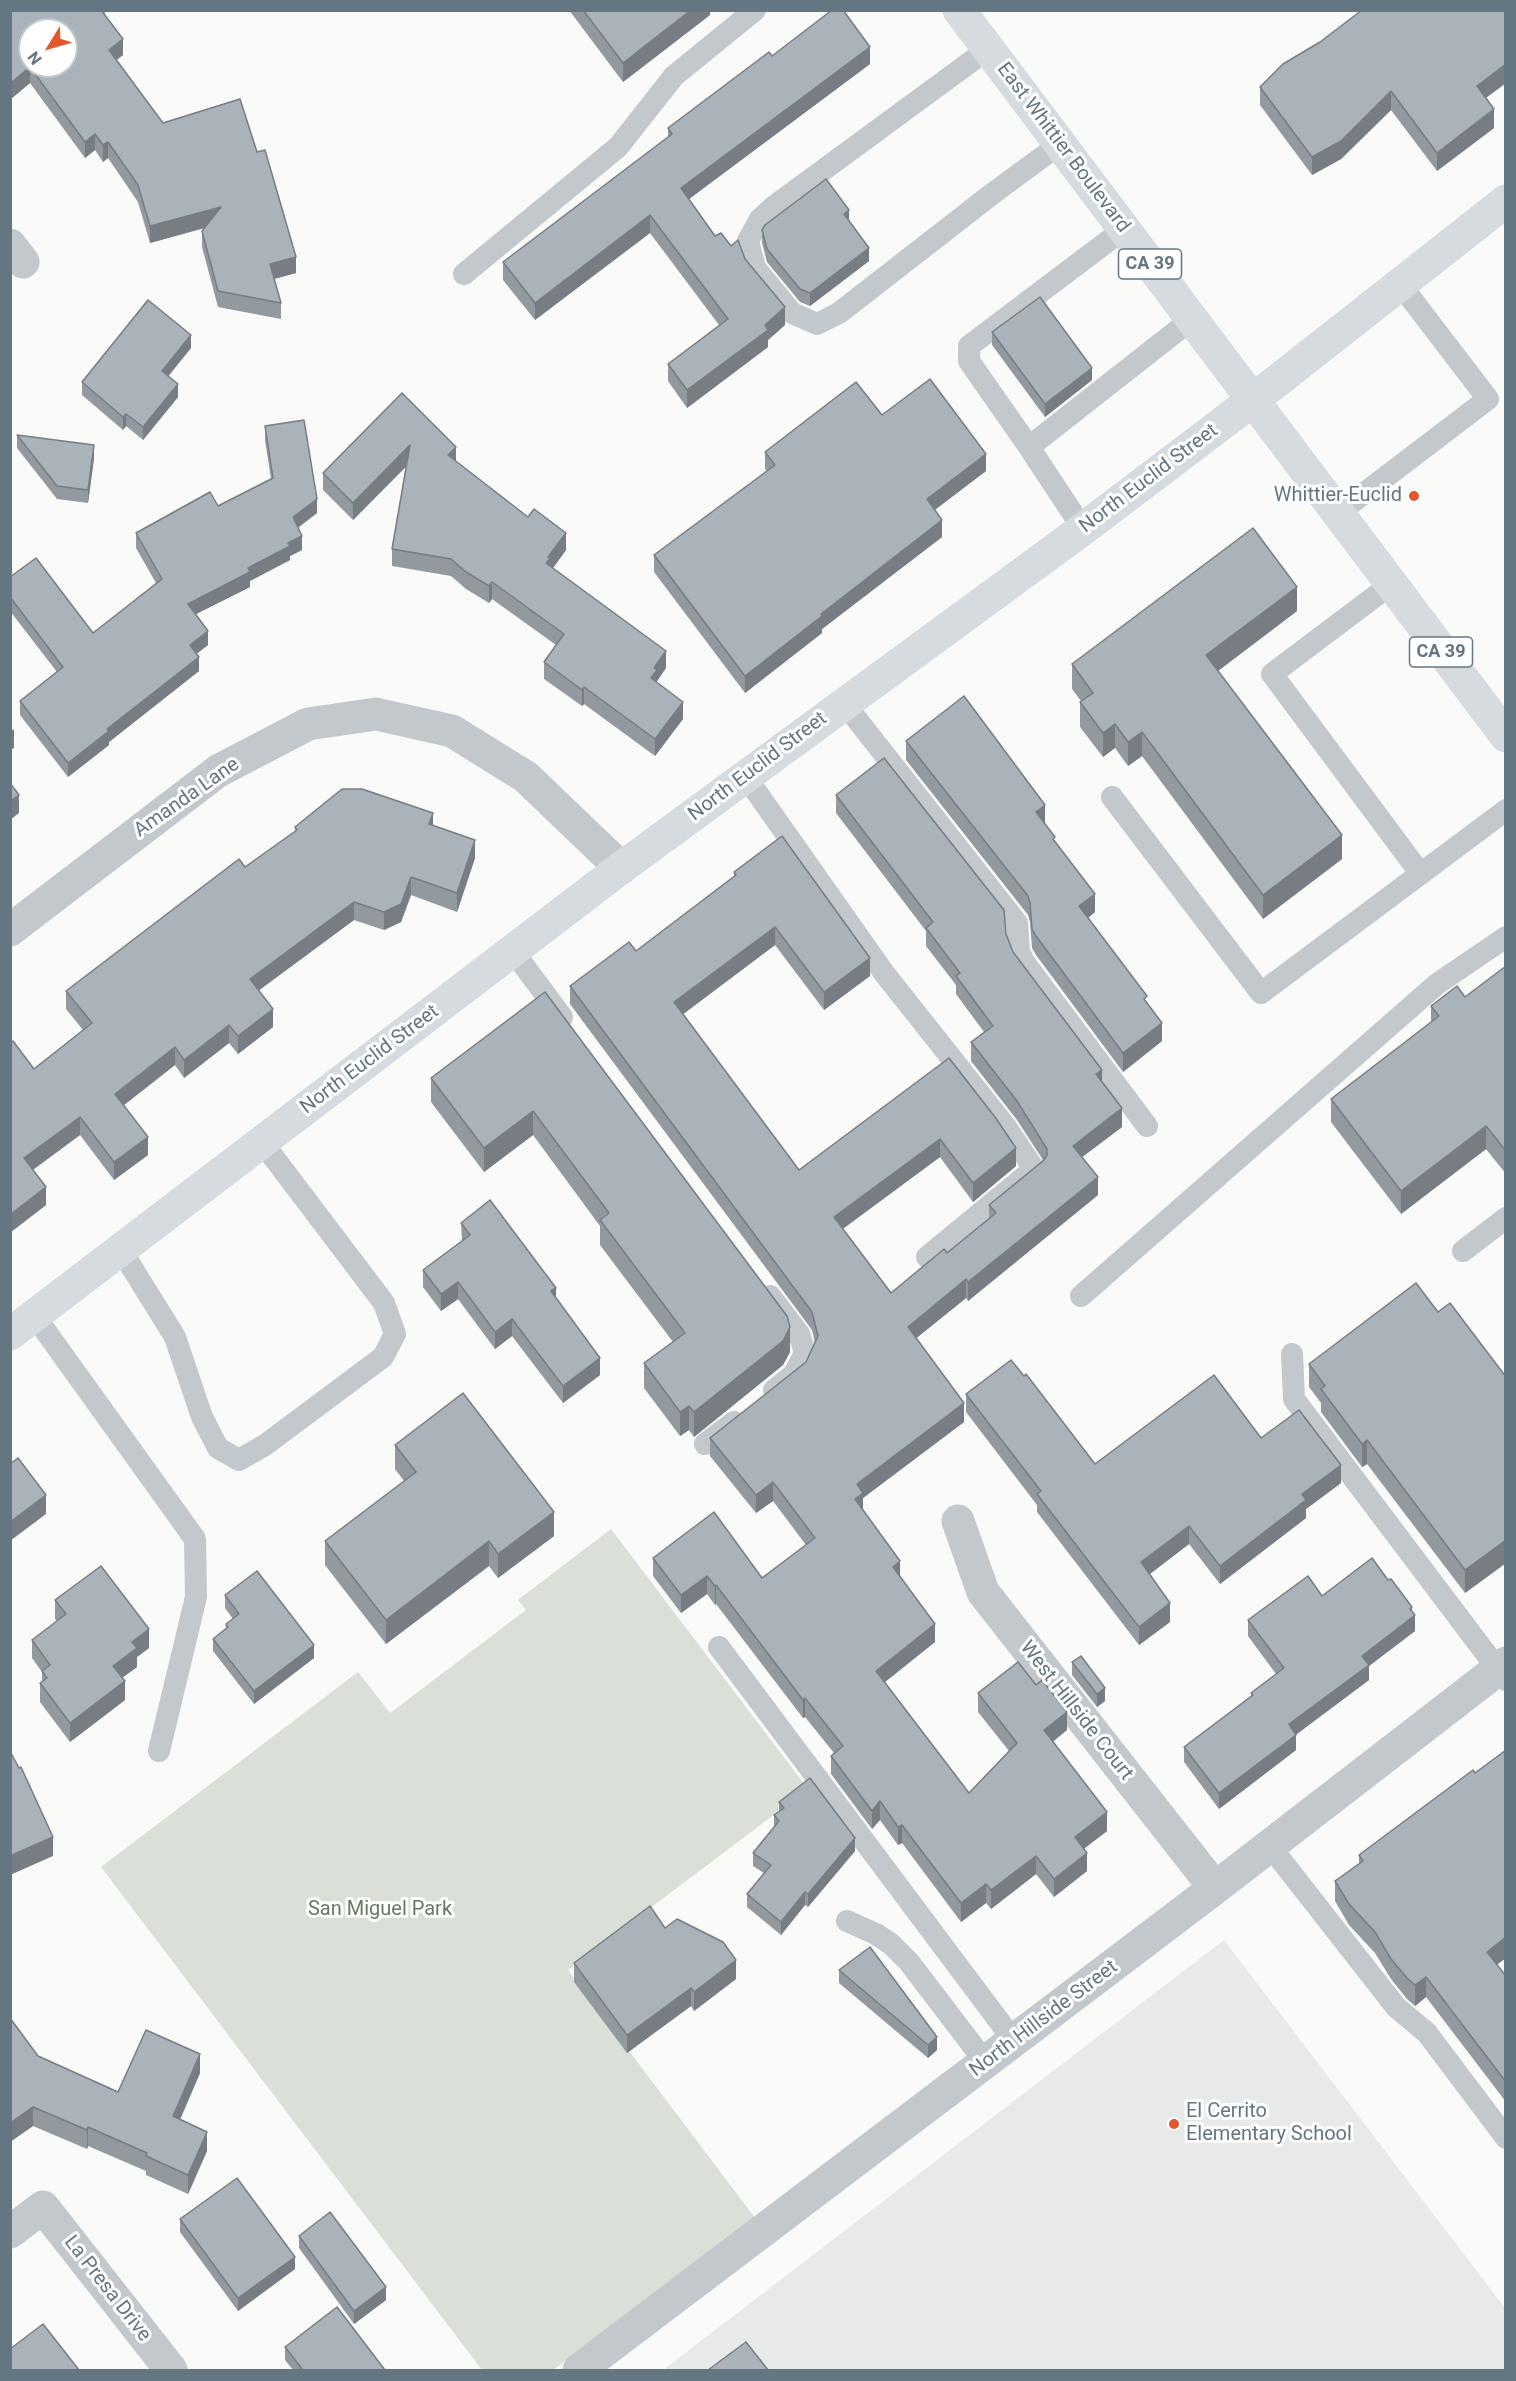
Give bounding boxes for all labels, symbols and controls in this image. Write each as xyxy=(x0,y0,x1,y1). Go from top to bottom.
north arrow xyxy=(18,18,78,78)
text: N xyxy=(24,48,46,68)
street label: East Whittier Boulevard xyxy=(991,58,1135,238)
road number: CA 39 xyxy=(1118,249,1182,279)
street label: North Euclid Street xyxy=(1075,419,1223,539)
place label: Whittier-Euclid xyxy=(1274,484,1402,508)
marker: Whittier-Euclid xyxy=(1407,489,1421,503)
road number: CA 39 xyxy=(1410,637,1472,667)
street label: North Euclid Street xyxy=(684,707,832,827)
street label: Amanda Lane xyxy=(130,753,244,843)
street label: North Euclid Street xyxy=(296,1000,444,1120)
street label: West Hillside Court xyxy=(1014,1637,1138,1785)
park label: San Miguel Park xyxy=(308,1898,452,1922)
street label: North Hillside Street xyxy=(965,1956,1123,2082)
place label: El Cerrito Elementary School xyxy=(1186,2100,1352,2147)
marker: El Cerrito Elementary School xyxy=(1167,2117,1181,2131)
street label: La Presa Drive xyxy=(58,2231,156,2347)

